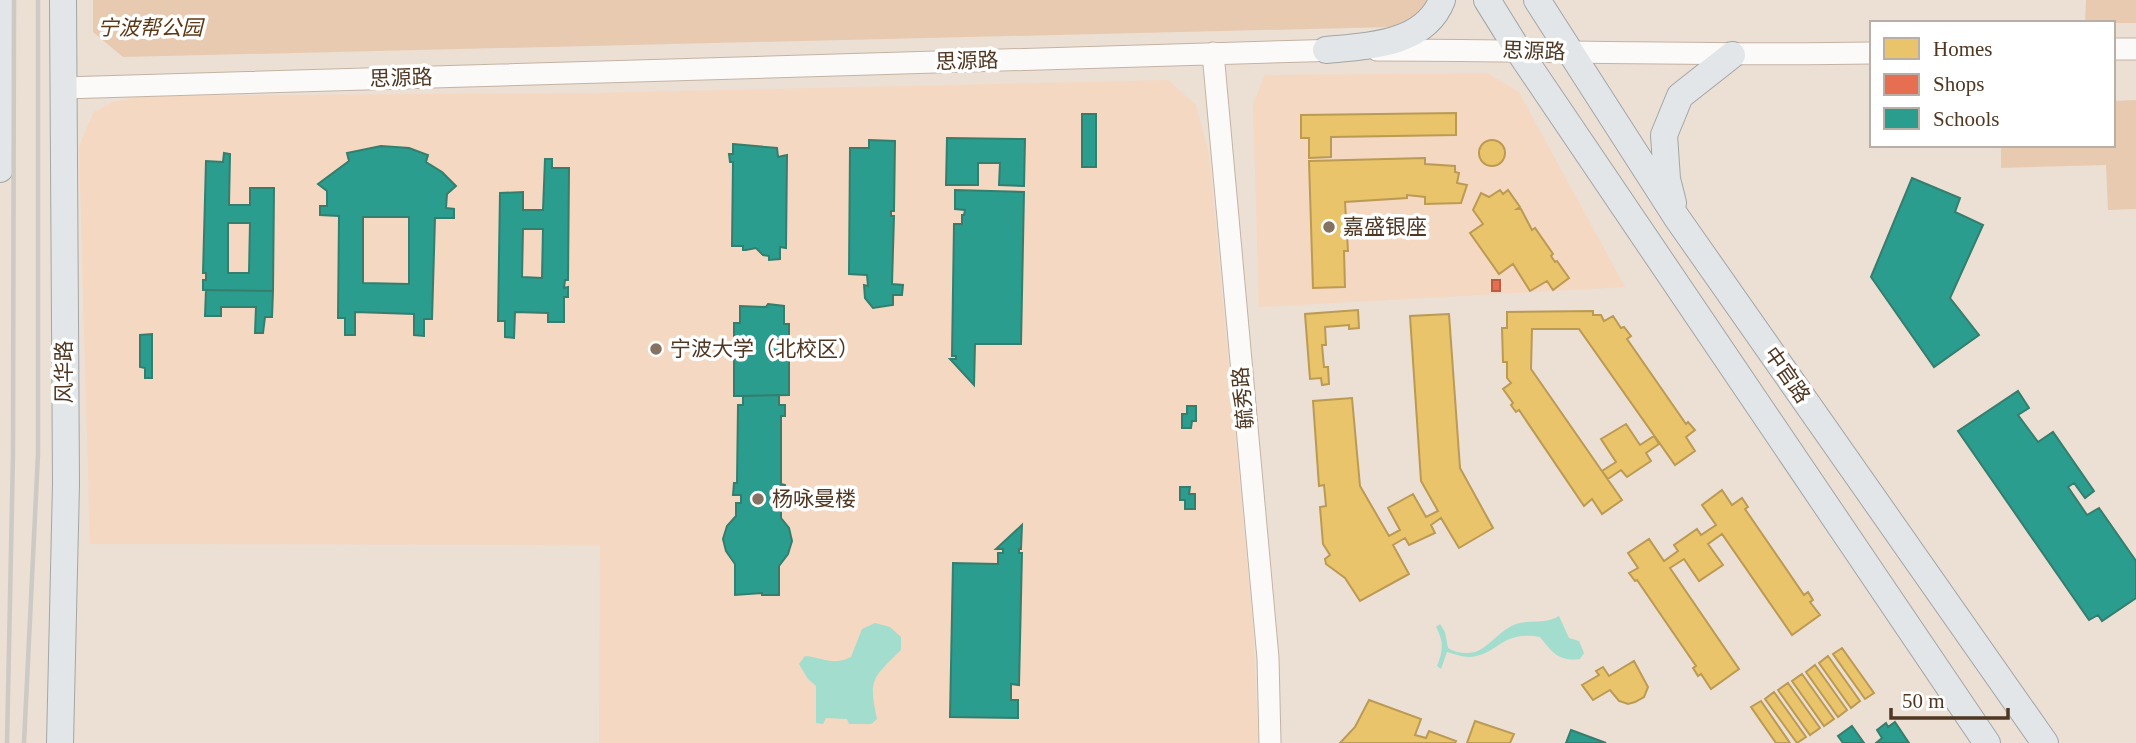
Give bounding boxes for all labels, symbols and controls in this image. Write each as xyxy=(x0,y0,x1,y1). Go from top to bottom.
park label: 宁波帮公园 xyxy=(98,16,205,40)
legend xyxy=(1870,21,2115,147)
text: Homes xyxy=(1933,37,1993,61)
street label: 思源路 xyxy=(1502,38,1566,64)
street label: 思源路 xyxy=(935,48,999,74)
street label: 思源路 xyxy=(369,65,433,91)
text: Shops xyxy=(1933,72,1984,96)
text: Schools xyxy=(1933,107,2000,131)
place label: 嘉盛银座 xyxy=(1343,215,1427,239)
marker: 嘉盛银座 xyxy=(1321,219,1337,235)
place label: 宁波大学（北校区） xyxy=(670,337,859,361)
street label: 风华路 xyxy=(52,341,76,404)
marker: 宁波大学（北校区） xyxy=(648,341,664,357)
street label: 中官路 xyxy=(1759,342,1815,408)
street label: 毓秀路 xyxy=(1228,366,1258,430)
place label: 杨咏曼楼 xyxy=(772,487,856,511)
marker: 杨咏曼楼 xyxy=(750,491,766,507)
scale bar xyxy=(1891,676,2008,720)
text: 50 m xyxy=(1902,689,1945,713)

